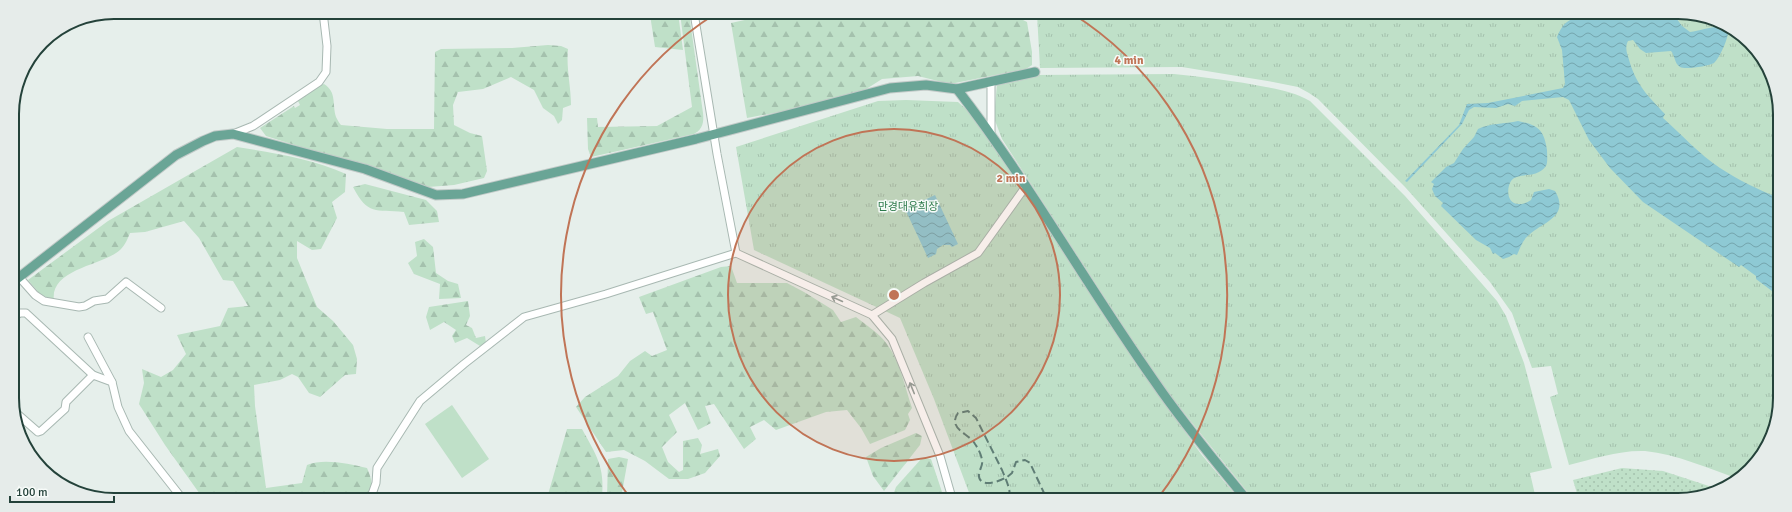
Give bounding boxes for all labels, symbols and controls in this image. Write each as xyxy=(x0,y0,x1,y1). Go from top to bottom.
text: 4 min xyxy=(1115,53,1144,68)
text: 2 min xyxy=(997,171,1026,186)
park label: 만경대유희장 xyxy=(878,200,938,213)
centre of rings xyxy=(887,288,901,302)
one-way arrow xyxy=(831,294,843,302)
one-way arrow xyxy=(908,382,916,394)
scale bar xyxy=(10,478,114,504)
text: 100 m xyxy=(16,485,48,500)

